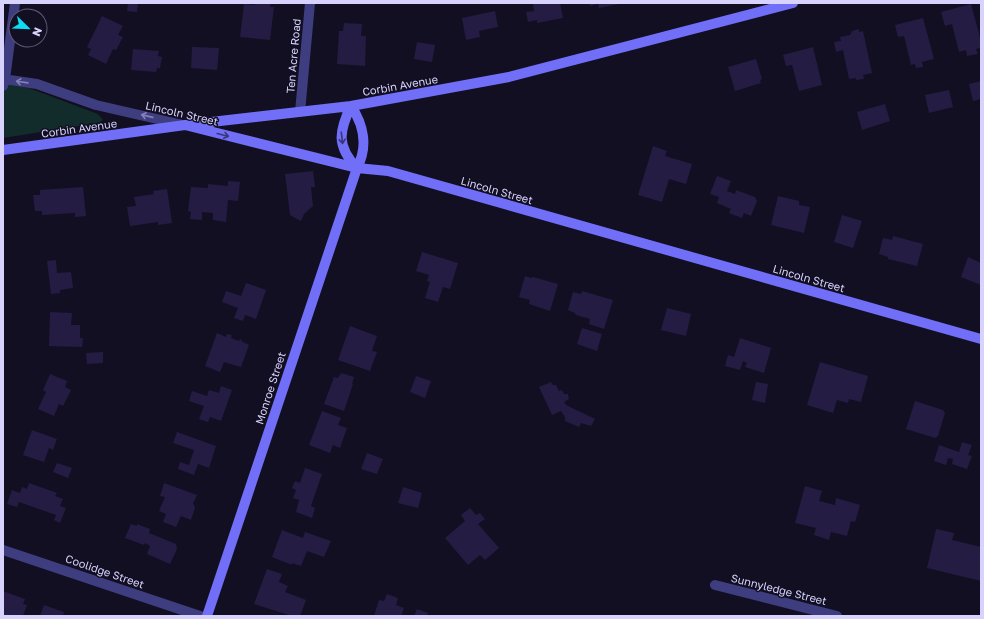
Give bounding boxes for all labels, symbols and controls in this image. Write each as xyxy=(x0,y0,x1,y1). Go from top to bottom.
north arrow xyxy=(8,8,48,48)
street label: Ten Acre Road xyxy=(283,18,303,94)
text: N xyxy=(30,26,45,38)
street label: Corbin Avenue xyxy=(361,72,439,98)
one-way arrow xyxy=(16,78,29,86)
street label: Lincoln Street xyxy=(144,98,220,128)
one-way arrow xyxy=(141,112,154,120)
street label: Corbin Avenue xyxy=(40,116,118,140)
one-way arrow xyxy=(216,131,229,139)
one-way arrow xyxy=(339,131,346,144)
street label: Lincoln Street xyxy=(460,174,534,206)
street label: Lincoln Street xyxy=(772,262,846,294)
street label: Monroe Street xyxy=(252,350,288,426)
street label: Coolidge Street xyxy=(64,551,146,591)
street label: Sunnyledge Street xyxy=(730,571,828,607)

